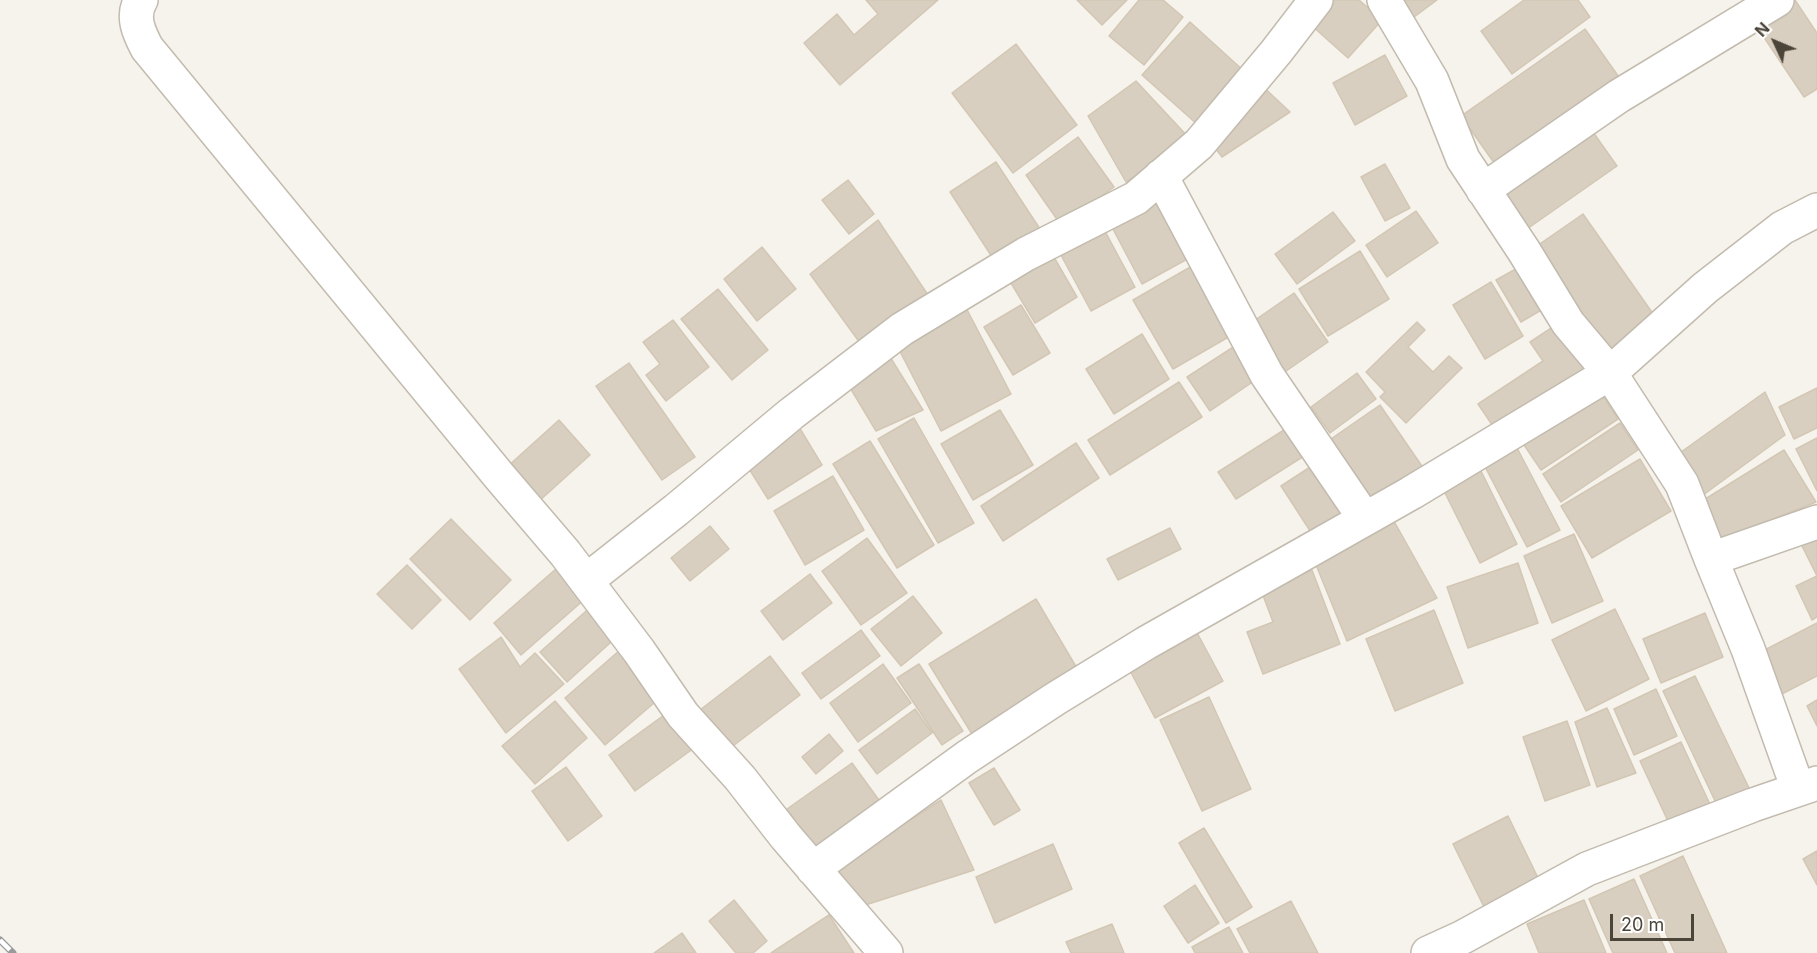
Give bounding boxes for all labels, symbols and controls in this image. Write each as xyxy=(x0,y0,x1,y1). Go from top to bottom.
north arrow xyxy=(1745,12,1805,72)
text: N xyxy=(1751,18,1773,41)
scale bar xyxy=(1613,902,1697,940)
text: 20 m xyxy=(1621,914,1664,935)

